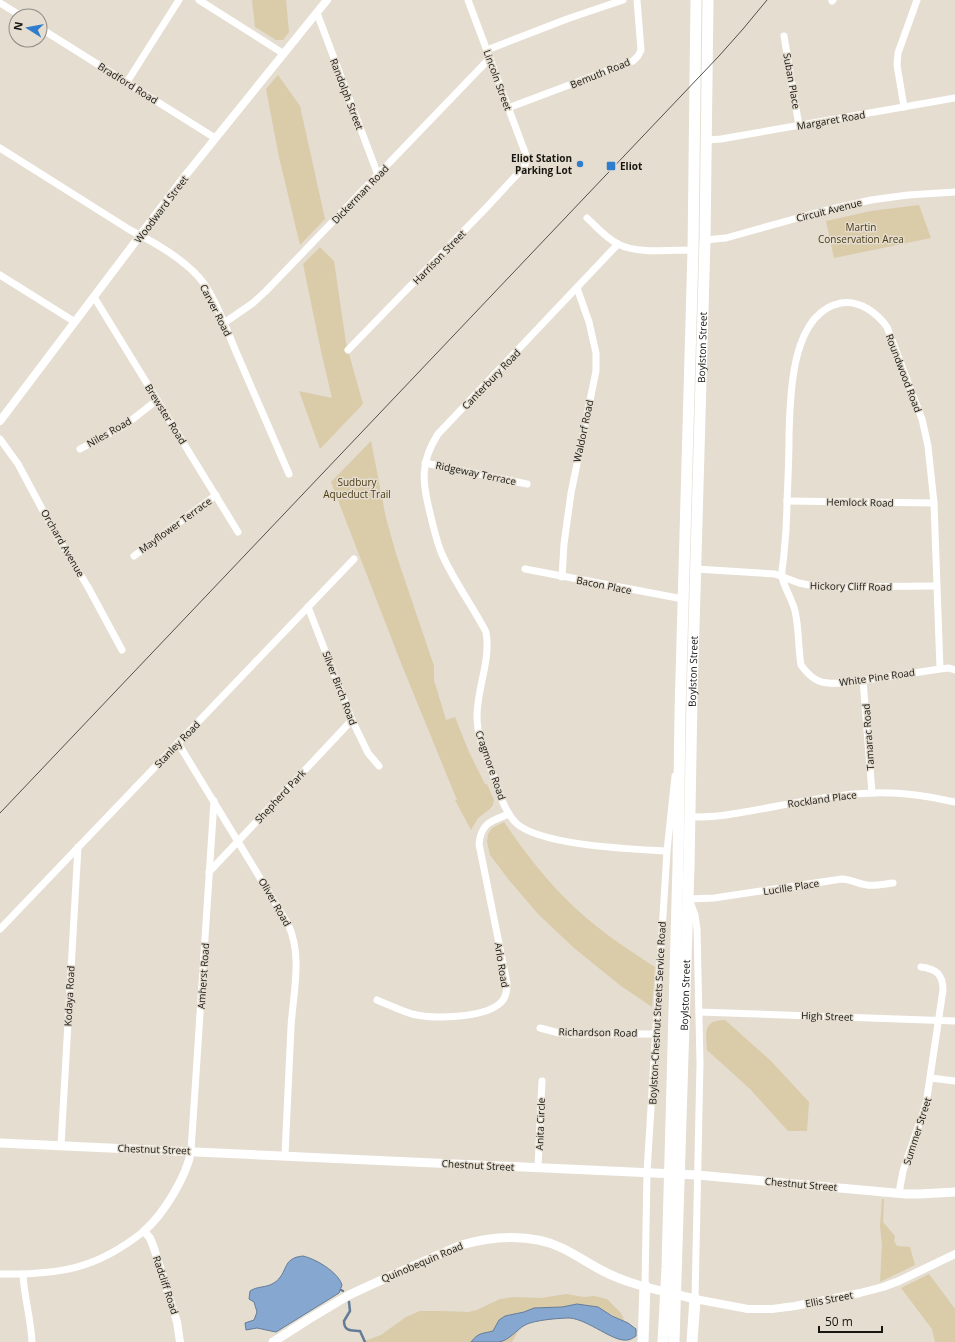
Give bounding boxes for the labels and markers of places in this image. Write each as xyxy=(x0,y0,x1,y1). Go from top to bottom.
place label: Eliot Station Parking Lot xyxy=(511,151,573,177)
marker: Eliot Station Parking Lot xyxy=(575,159,585,169)
place label: Eliot xyxy=(620,159,643,173)
marker: Eliot xyxy=(605,160,617,172)

